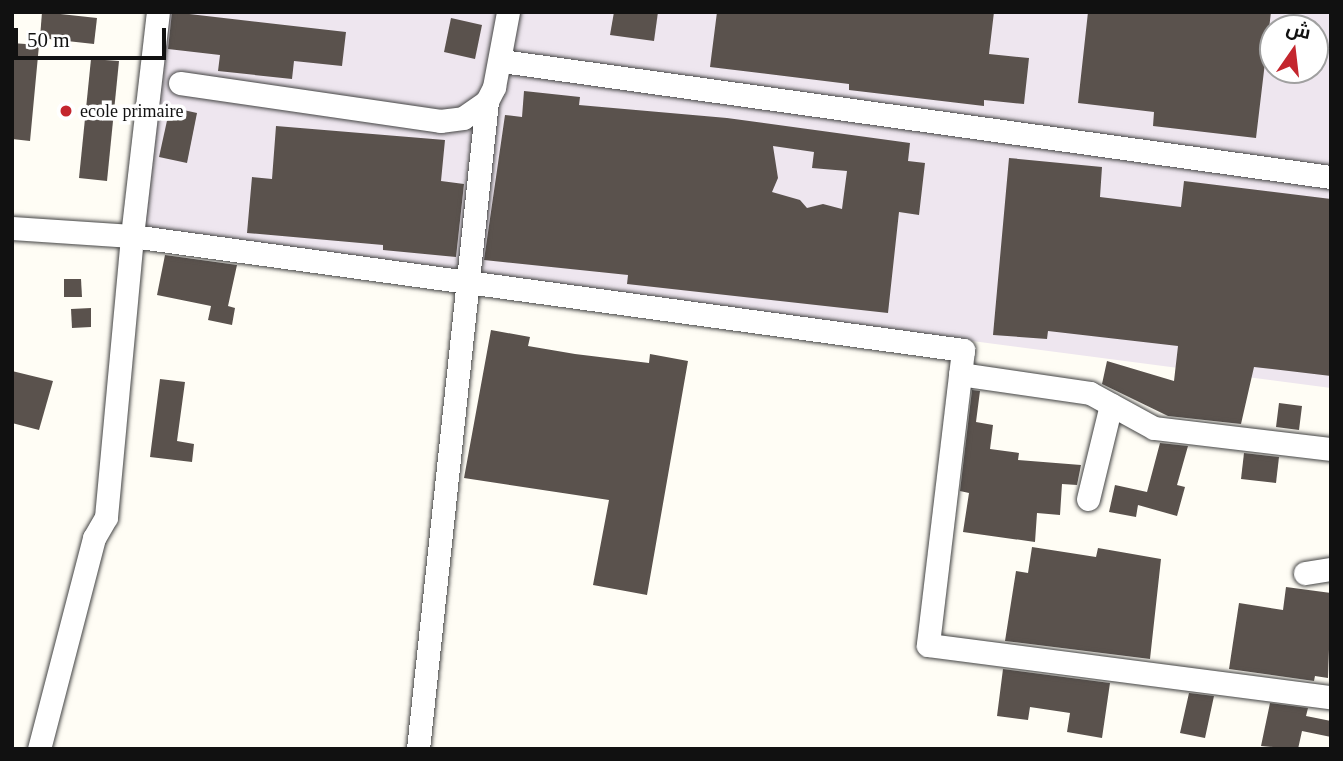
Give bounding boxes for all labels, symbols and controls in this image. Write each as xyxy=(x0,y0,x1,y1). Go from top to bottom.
scale bar xyxy=(18,14,170,58)
north arrow xyxy=(1259,14,1329,84)
text: ش xyxy=(1284,17,1313,43)
text: 50 m xyxy=(27,28,70,52)
place label: ecole primaire xyxy=(80,100,183,122)
marker: ecole primaire xyxy=(58,103,74,119)

